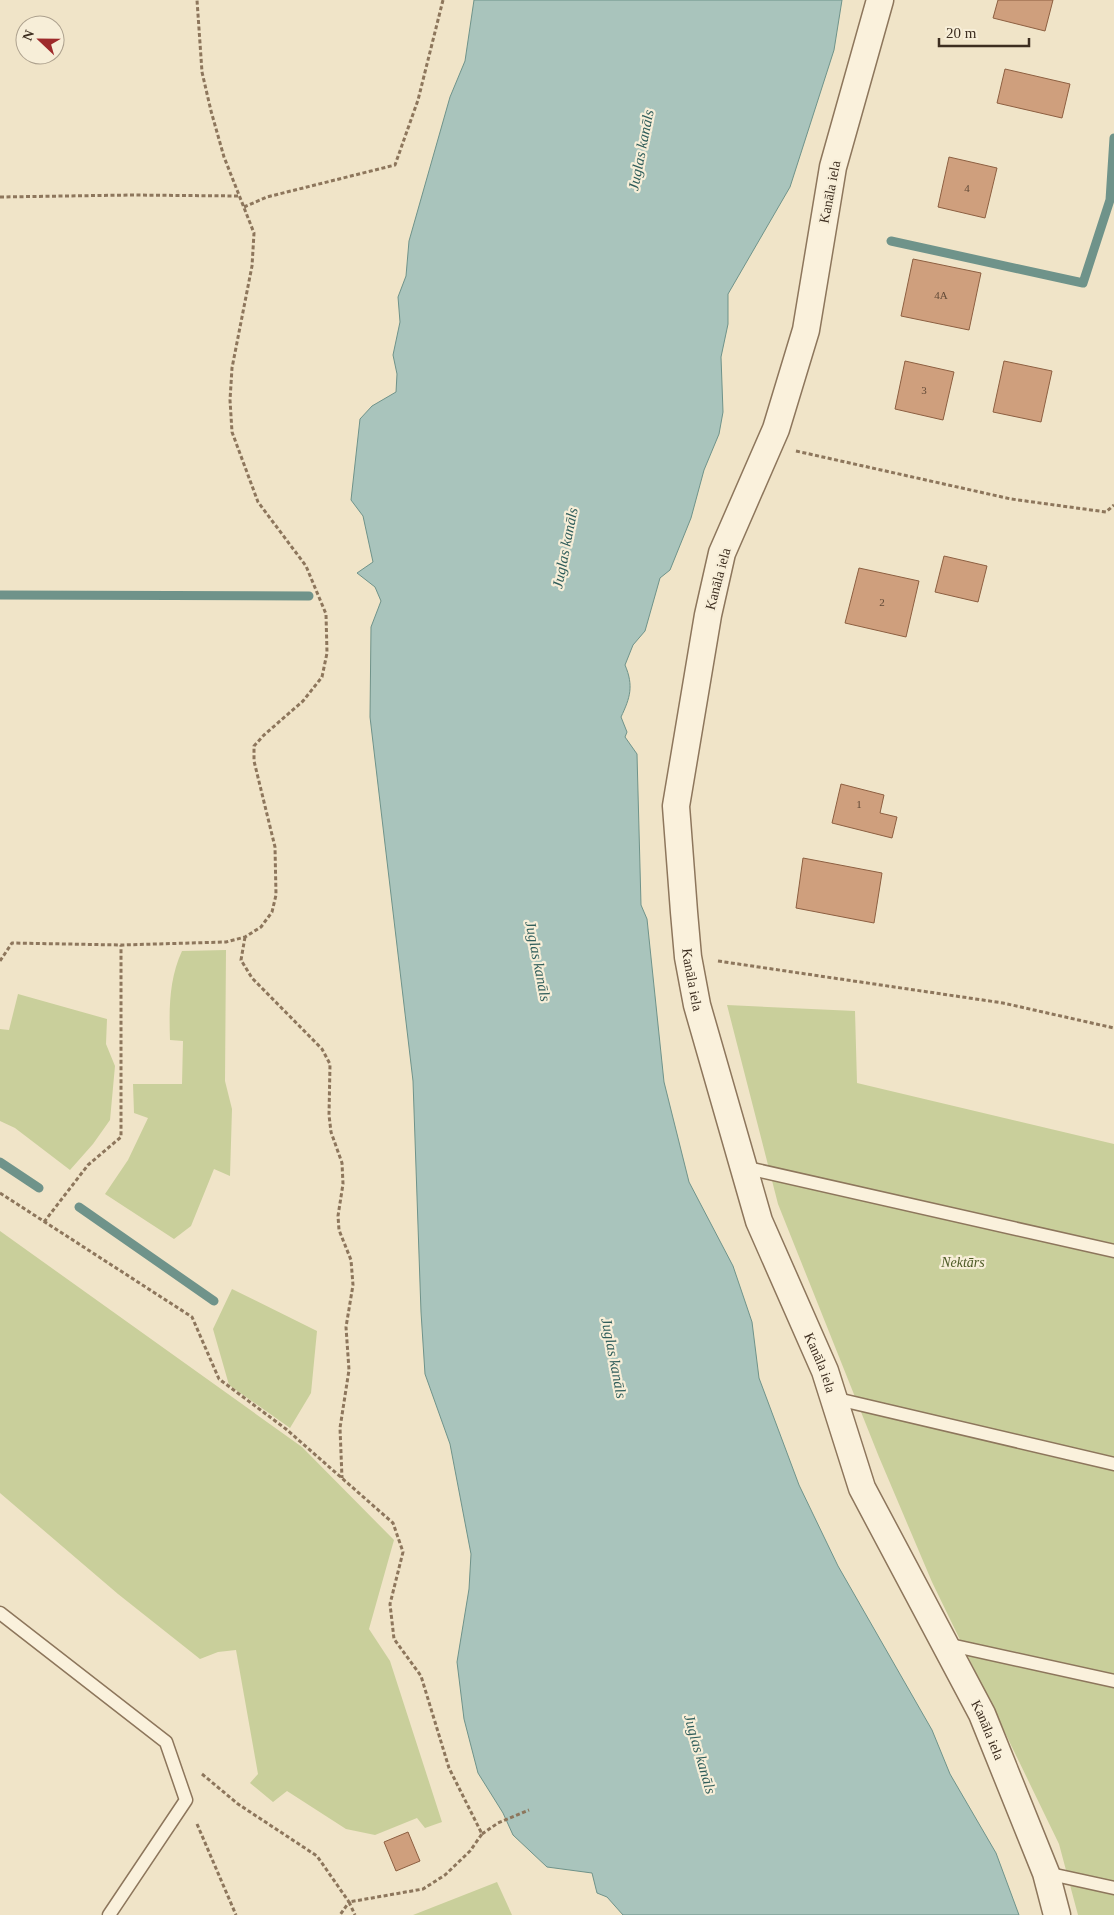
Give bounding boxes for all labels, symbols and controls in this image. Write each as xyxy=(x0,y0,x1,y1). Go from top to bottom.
north arrow xyxy=(15,15,65,65)
scale bar xyxy=(939,15,1029,47)
text: 20 m xyxy=(946,25,977,41)
text: N xyxy=(20,28,37,43)
water label: Juglas kanāls xyxy=(625,108,657,192)
street label: Kanāla iela xyxy=(817,159,844,225)
house number: 4 xyxy=(964,182,970,194)
house number: 4A xyxy=(934,289,948,301)
house number: 3 xyxy=(921,384,927,396)
water label: Juglas kanāls xyxy=(549,506,581,590)
street label: Kanāla iela xyxy=(703,546,734,612)
house number: 2 xyxy=(879,596,885,608)
house number: 1 xyxy=(856,798,862,810)
water label: Juglas kanāls xyxy=(522,919,554,1003)
street label: Kanāla iela xyxy=(680,948,706,1013)
park label: Nektārs xyxy=(940,1255,985,1270)
water label: Juglas kanāls xyxy=(598,1316,630,1400)
street label: Kanāla iela xyxy=(802,1330,839,1395)
street label: Kanāla iela xyxy=(968,1697,1007,1763)
water label: Juglas kanāls xyxy=(681,1712,719,1796)

